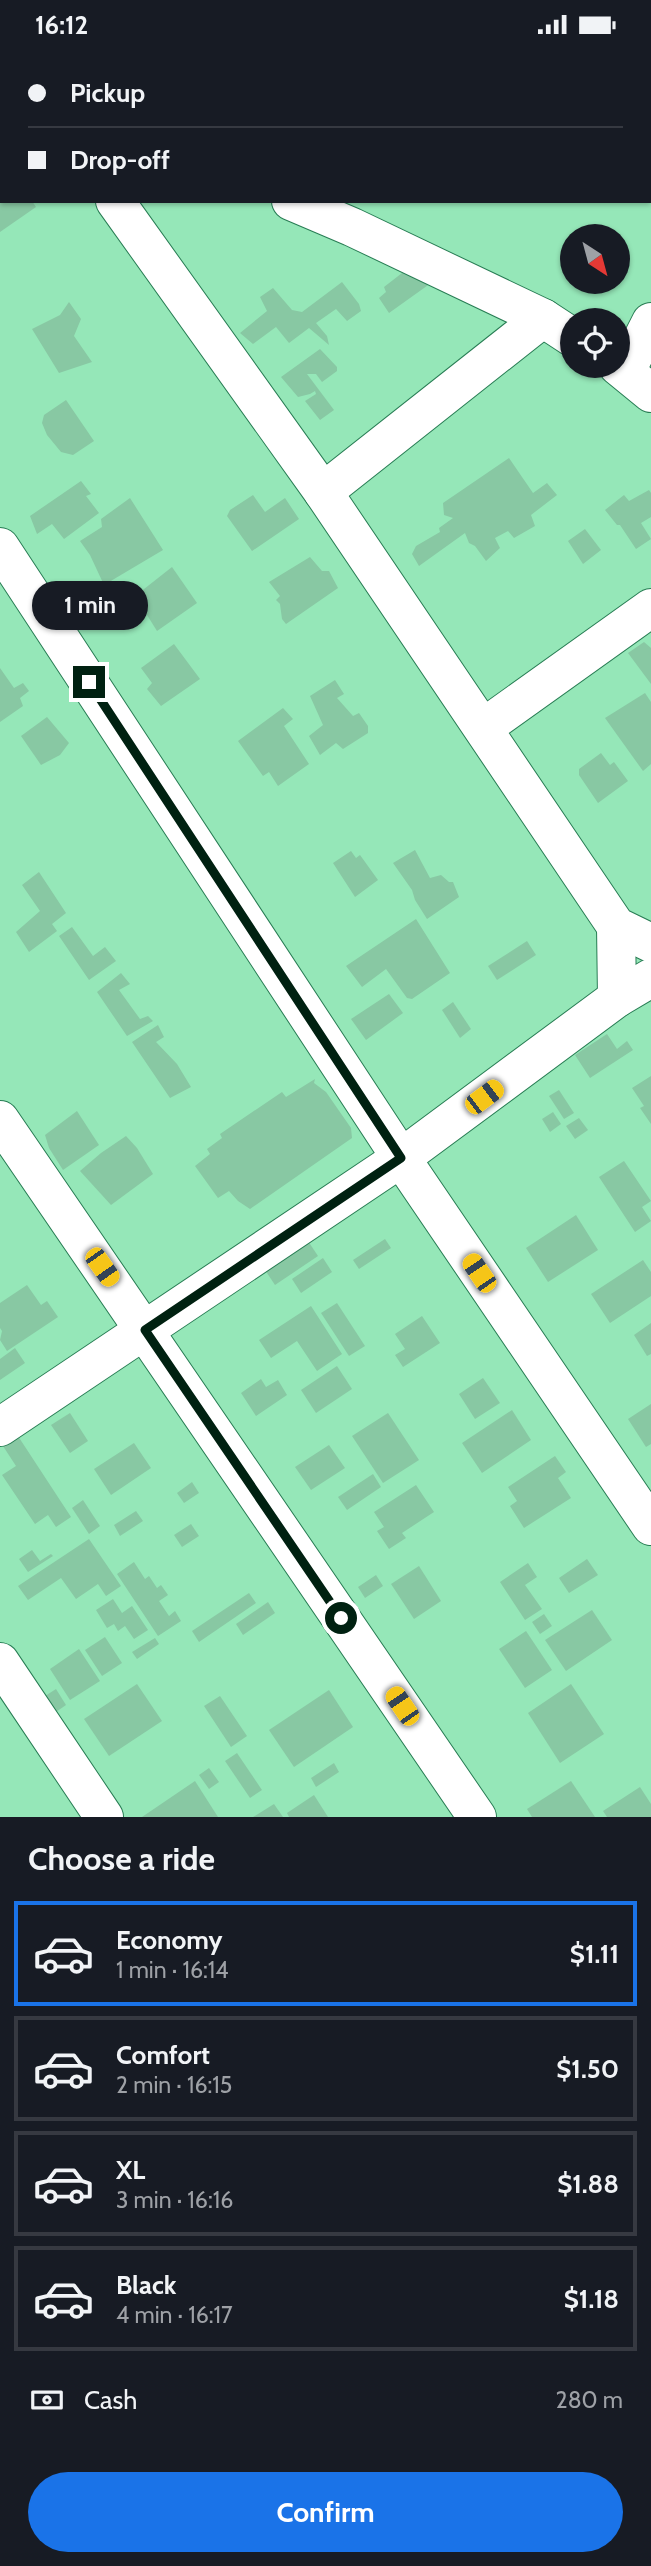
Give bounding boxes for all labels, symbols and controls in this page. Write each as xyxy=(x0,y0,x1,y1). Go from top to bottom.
text: 16:12 xyxy=(35,9,88,41)
text: Pickup xyxy=(70,77,145,109)
text: Drop-off xyxy=(70,144,170,176)
north arrow xyxy=(560,224,630,294)
map controls xyxy=(560,224,630,378)
button: locate xyxy=(560,308,630,378)
callout: 1 min xyxy=(31,581,147,629)
text: 1 min xyxy=(64,591,116,619)
route end xyxy=(73,666,105,698)
car xyxy=(461,1076,508,1118)
car xyxy=(82,1244,123,1290)
car xyxy=(459,1250,500,1296)
route start xyxy=(325,1602,357,1634)
car xyxy=(382,1683,423,1729)
text: Choose a ride xyxy=(28,1839,215,1878)
icon: car xyxy=(32,1922,95,1985)
text: Economy xyxy=(116,1924,222,1956)
text: $1.11 xyxy=(570,1938,619,1970)
text: 1 min · 16:14 xyxy=(116,1956,229,1984)
icon: car xyxy=(32,2037,95,2100)
text: Comfort xyxy=(116,2039,210,2071)
text: $1.50 xyxy=(556,2053,619,2085)
text: 2 min · 16:15 xyxy=(116,2071,232,2099)
icon: car xyxy=(32,2152,95,2215)
text: XL xyxy=(116,2154,145,2186)
text: $1.88 xyxy=(557,2168,619,2200)
text: 3 min · 16:16 xyxy=(116,2186,233,2214)
icon: car xyxy=(32,2267,95,2330)
text: Black xyxy=(116,2269,176,2301)
text: $1.18 xyxy=(564,2283,619,2315)
text: 4 min · 16:17 xyxy=(116,2301,233,2329)
icon: cash xyxy=(28,2381,66,2419)
text: Cash xyxy=(84,2384,137,2416)
text: 280 m xyxy=(556,2386,623,2414)
button: Confirm xyxy=(28,2472,623,2552)

